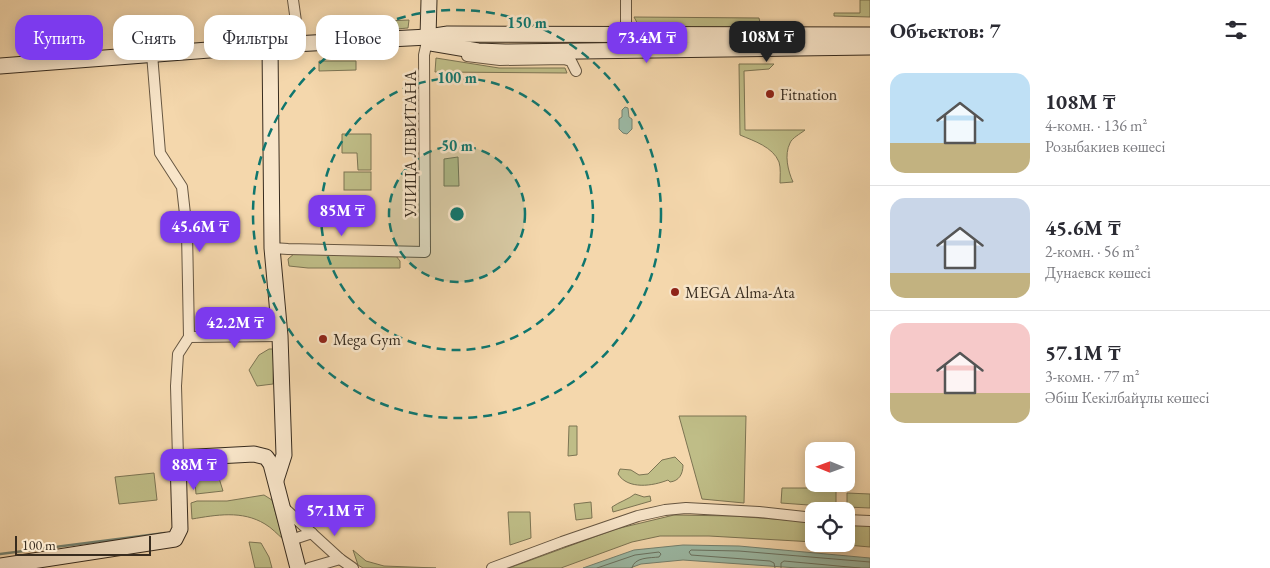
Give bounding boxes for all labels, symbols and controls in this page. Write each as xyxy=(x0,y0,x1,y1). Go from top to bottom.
text: 150 m xyxy=(507,13,547,32)
chip: Купить xyxy=(15,15,103,60)
chip: Снять xyxy=(113,15,194,60)
chip: Фильтры xyxy=(204,15,306,60)
chip: Новое xyxy=(316,15,399,60)
icon: filters xyxy=(1222,16,1250,44)
text: Объектов: 7 xyxy=(890,17,1001,44)
pin: 108M ₸ xyxy=(726,20,808,63)
pin: 73.4M ₸ xyxy=(601,22,693,64)
text: 108M ₸ xyxy=(740,26,794,47)
text: 73.4M ₸ xyxy=(618,27,676,48)
text: 100 m xyxy=(437,68,477,87)
street label: УЛИЦА ЛЕВИТАНА xyxy=(400,70,421,219)
place label: Fitnation xyxy=(780,84,838,105)
marker: Fitnation xyxy=(764,88,776,100)
text: 108M ₸ xyxy=(1045,88,1115,115)
icon: home xyxy=(930,93,990,153)
text: 4-комн. · 136 m² xyxy=(1045,115,1147,136)
text: 50 m xyxy=(441,136,473,155)
text: Розыбакиев көшесі xyxy=(1045,136,1165,157)
pin: 85M ₸ xyxy=(307,194,377,237)
text: 85M ₸ xyxy=(319,200,365,221)
centre of rings xyxy=(448,205,466,223)
pin: 45.6M ₸ xyxy=(154,210,246,253)
text: 45.6M ₸ xyxy=(1045,214,1121,241)
text: 45.6M ₸ xyxy=(171,216,229,237)
icon: home xyxy=(930,218,990,278)
text: 2-комн. · 56 m² xyxy=(1045,241,1140,262)
text: Дунаевск көшесі xyxy=(1045,262,1151,283)
place label: MEGA Alma-Ata xyxy=(685,282,796,303)
marker: MEGA Alma-Ata xyxy=(669,286,681,298)
pin: 42.2M ₸ xyxy=(189,306,281,349)
text: 42.2M ₸ xyxy=(206,312,264,333)
place label: Mega Gym xyxy=(333,329,402,350)
marker: Mega Gym xyxy=(317,333,329,345)
text: 57.1M ₸ xyxy=(1045,339,1121,366)
icon: home xyxy=(930,343,990,403)
text: 3-комн. · 77 m² xyxy=(1045,366,1140,387)
text: Әбіш Кекілбайұлы көшесі xyxy=(1045,387,1209,408)
north arrow xyxy=(805,442,855,492)
map controls xyxy=(805,442,855,552)
pin: 88M ₸ xyxy=(159,448,229,491)
text: 88M ₸ xyxy=(171,454,217,475)
pin: 57.1M ₸ xyxy=(289,494,381,537)
text: 57.1M ₸ xyxy=(306,500,364,521)
button: locate xyxy=(805,502,855,552)
scale bar xyxy=(15,533,151,556)
text: 100 m xyxy=(22,536,56,554)

